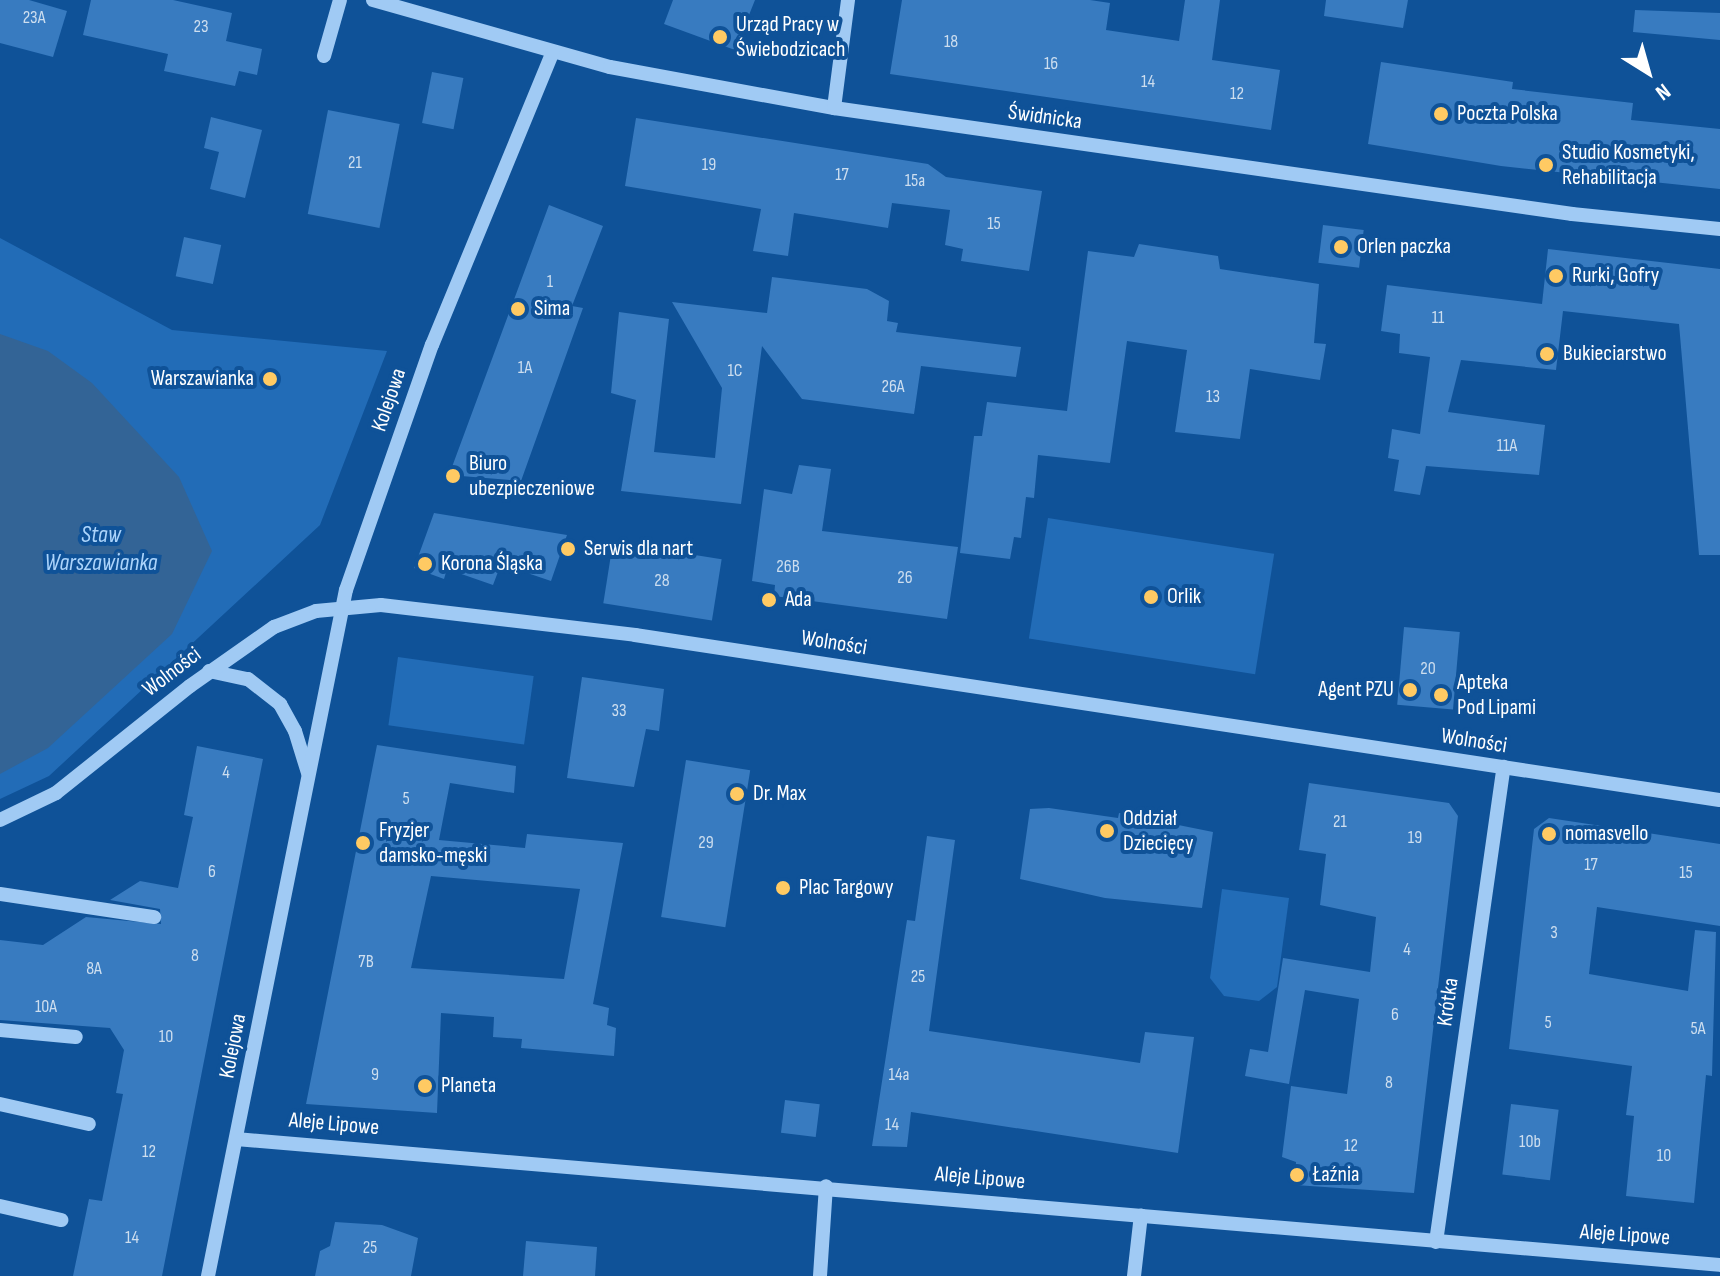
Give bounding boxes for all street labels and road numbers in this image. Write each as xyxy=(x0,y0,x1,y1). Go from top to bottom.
street label: Świdnicka xyxy=(1006,99,1084,135)
street label: Kolejowa xyxy=(366,365,412,435)
street label: Wolności xyxy=(799,625,869,661)
street label: Wolności xyxy=(137,641,207,703)
street label: Wolności xyxy=(1439,723,1509,759)
street label: Krótka xyxy=(1432,976,1464,1028)
street label: Kolejowa xyxy=(214,1012,252,1080)
street label: Aleje Lipowe xyxy=(288,1107,380,1141)
street label: Aleje Lipowe xyxy=(934,1161,1026,1195)
street label: Aleje Lipowe xyxy=(1579,1219,1671,1251)

